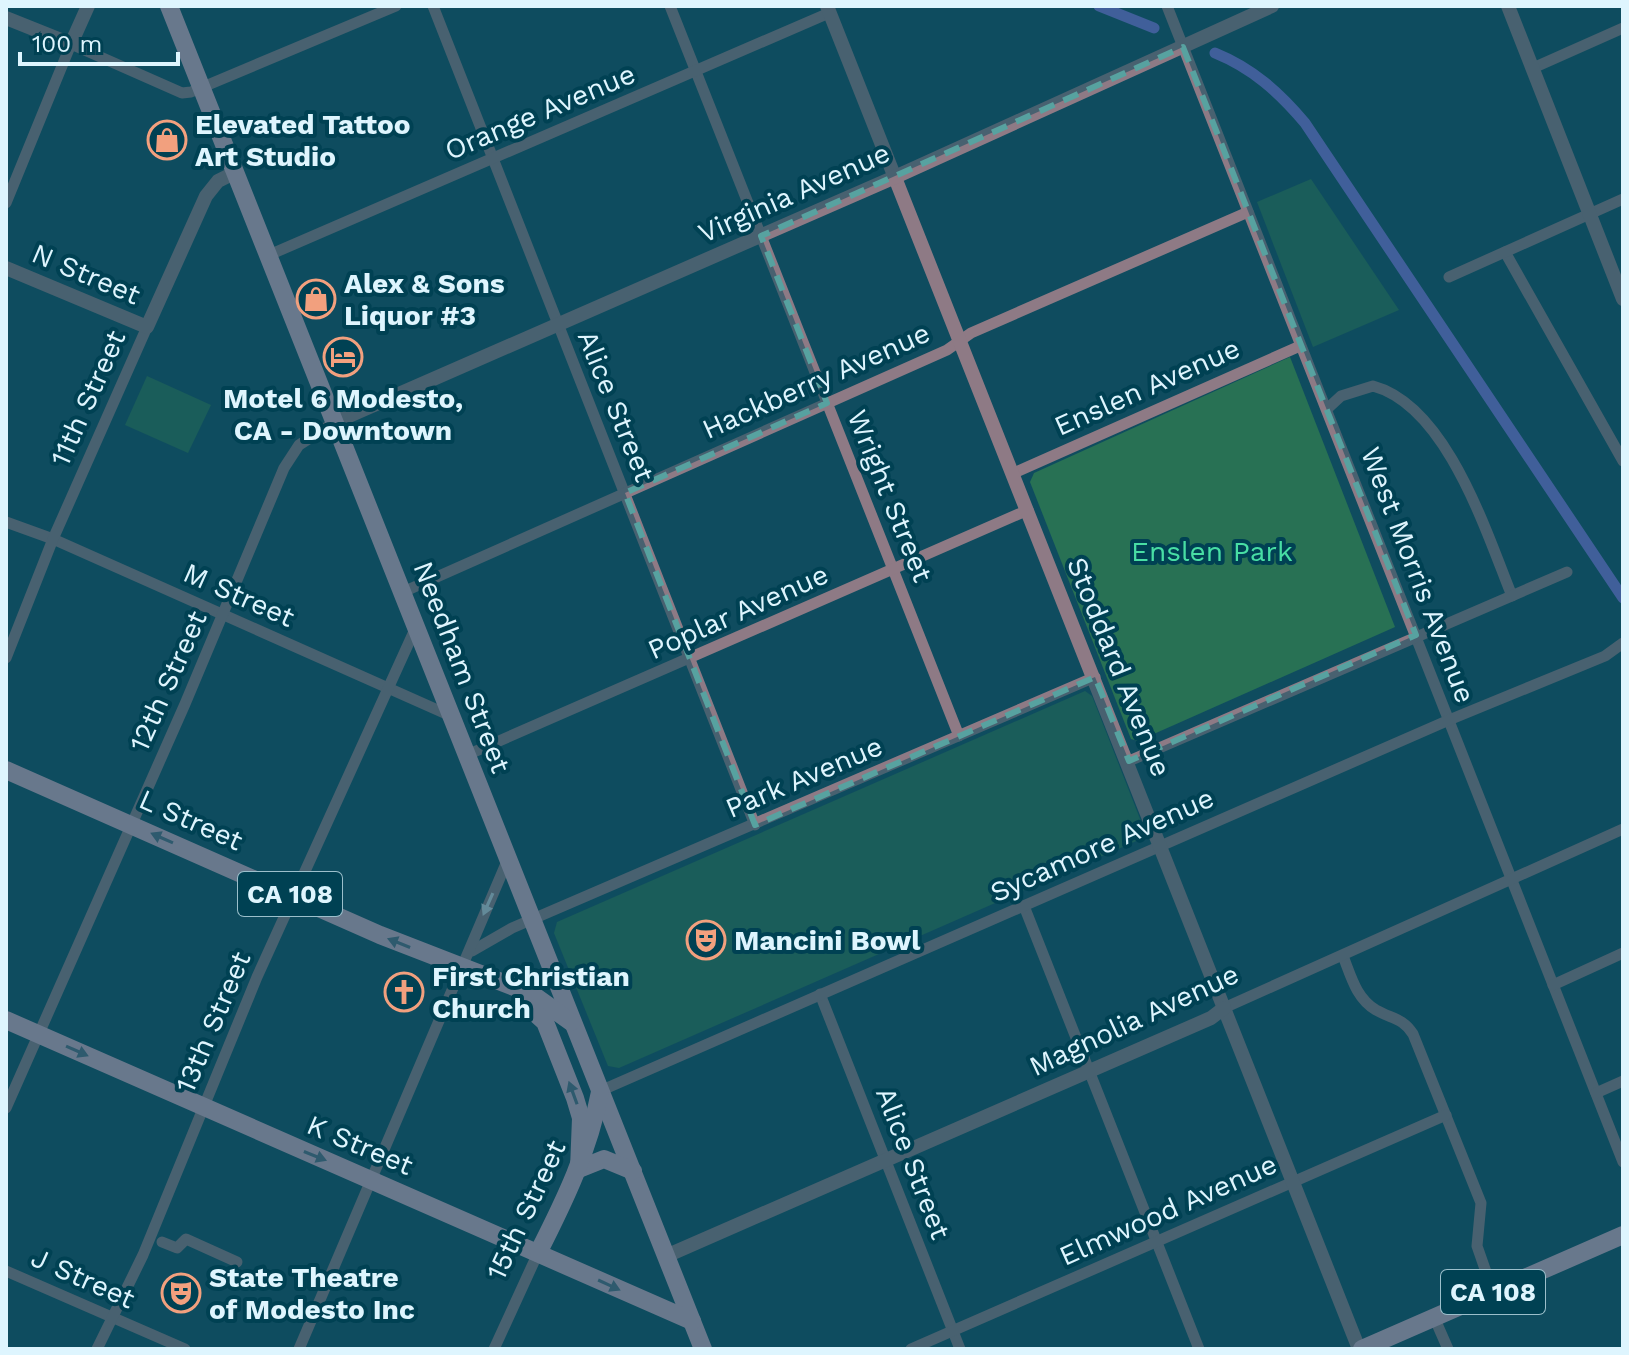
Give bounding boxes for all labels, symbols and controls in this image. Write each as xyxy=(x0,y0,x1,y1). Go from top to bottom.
scale bar xyxy=(20,16,178,66)
text: 100 m xyxy=(32,30,102,58)
street label: Orange Avenue xyxy=(440,57,640,167)
place label: Elevated Tattoo Art Studio xyxy=(195,108,411,173)
shop icon: Elevated Tattoo Art Studio xyxy=(146,119,188,161)
street label: Virginia Avenue xyxy=(693,136,895,250)
street label: N Street xyxy=(27,236,145,312)
place label: Alex & Sons Liquor #3 xyxy=(344,267,505,332)
shop icon: Alex & Sons Liquor #3 xyxy=(295,278,337,320)
street label: Hackberry Avenue xyxy=(697,316,935,446)
street label: 11th Street xyxy=(43,325,133,471)
street label: Alice Street xyxy=(571,326,661,487)
street label: Enslen Avenue xyxy=(1049,331,1245,443)
hotel icon: Motel 6 Modesto, CA - Downtown xyxy=(322,336,364,378)
place label: Motel 6 Modesto, CA - Downtown xyxy=(223,382,463,447)
street label: Wright Street xyxy=(840,405,940,587)
street label: West Morris Avenue xyxy=(1354,443,1482,707)
park label: Enslen Park xyxy=(1131,535,1293,568)
street label: Stoddard Avenue xyxy=(1060,553,1178,781)
street label: M Street xyxy=(179,556,300,634)
street label: Needham Street xyxy=(406,557,518,778)
street label: Poplar Avenue xyxy=(643,558,833,666)
street label: 12th Street xyxy=(122,605,214,756)
street label: Park Avenue xyxy=(721,729,887,825)
street label: Sycamore Avenue xyxy=(985,781,1219,909)
street label: L Street xyxy=(134,783,248,858)
one-way arrow xyxy=(150,831,173,844)
road number: CA 108 xyxy=(238,872,342,916)
one-way arrow xyxy=(481,892,495,916)
theatre icon: Mancini Bowl xyxy=(685,919,727,961)
place label: Mancini Bowl xyxy=(734,924,921,957)
one-way arrow xyxy=(387,936,411,949)
street label: 13th Street xyxy=(168,946,258,1098)
street label: Magnolia Avenue xyxy=(1024,957,1244,1083)
place label: First Christian Church xyxy=(432,960,630,1025)
church icon: First Christian Church xyxy=(383,971,425,1013)
one-way arrow xyxy=(66,1045,89,1058)
one-way arrow xyxy=(566,1081,579,1105)
street label: Alice Street xyxy=(869,1082,957,1244)
street label: K Street xyxy=(302,1108,418,1182)
street label: 15th Street xyxy=(479,1135,573,1285)
street label: Elmwood Avenue xyxy=(1054,1147,1282,1273)
one-way arrow xyxy=(303,1150,327,1163)
street label: J Street xyxy=(26,1241,140,1315)
place label: State Theatre of Modesto Inc xyxy=(209,1261,415,1326)
road number: CA 108 xyxy=(1441,1270,1545,1314)
theatre icon: State Theatre of Modesto Inc xyxy=(160,1272,202,1314)
one-way arrow xyxy=(597,1278,621,1292)

